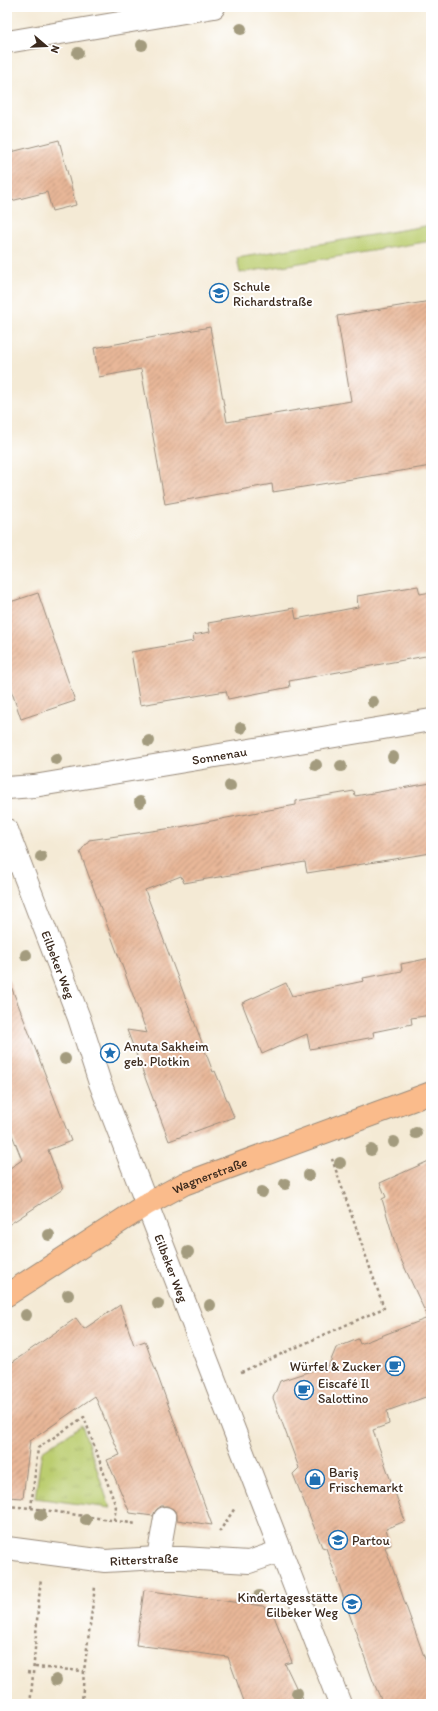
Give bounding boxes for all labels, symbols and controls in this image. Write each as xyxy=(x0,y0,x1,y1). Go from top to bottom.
north arrow xyxy=(26,26,66,66)
text: N xyxy=(48,43,62,55)
place label: Schule Richardstraße xyxy=(233,279,312,309)
school or university icon: Schule Richardstraße xyxy=(208,282,230,304)
street label: Sonnenau xyxy=(191,744,248,768)
street label: Eilbeker Weg xyxy=(38,928,78,1001)
place label: Anuta Sakheim geb. Plotkin xyxy=(124,1039,209,1069)
place icon: Anuta Sakheim geb. Plotkin xyxy=(99,1042,121,1064)
street label: Wagnerstraße xyxy=(170,1154,249,1197)
street label: Eilbeker Weg xyxy=(151,1232,191,1305)
cafe icon: Würfel & Zucker xyxy=(384,1355,406,1377)
place label: Würfel & Zucker xyxy=(290,1359,382,1374)
place label: Eiscafé Il Salottino xyxy=(318,1376,370,1406)
cafe icon: Eiscafé Il Salottino xyxy=(293,1379,315,1401)
place label: Bariş Frischemarkt xyxy=(329,1465,403,1495)
shop icon: Bariş Frischemarkt xyxy=(304,1468,326,1490)
school or university icon: Partou xyxy=(327,1529,349,1551)
place label: Partou xyxy=(352,1533,390,1548)
street label: Ritterstraße xyxy=(109,1551,178,1569)
place label: Kindertagesstätte Eilbeker Weg xyxy=(238,1590,338,1620)
school or university icon: Kindertagesstätte Eilbeker Weg xyxy=(341,1593,363,1615)

